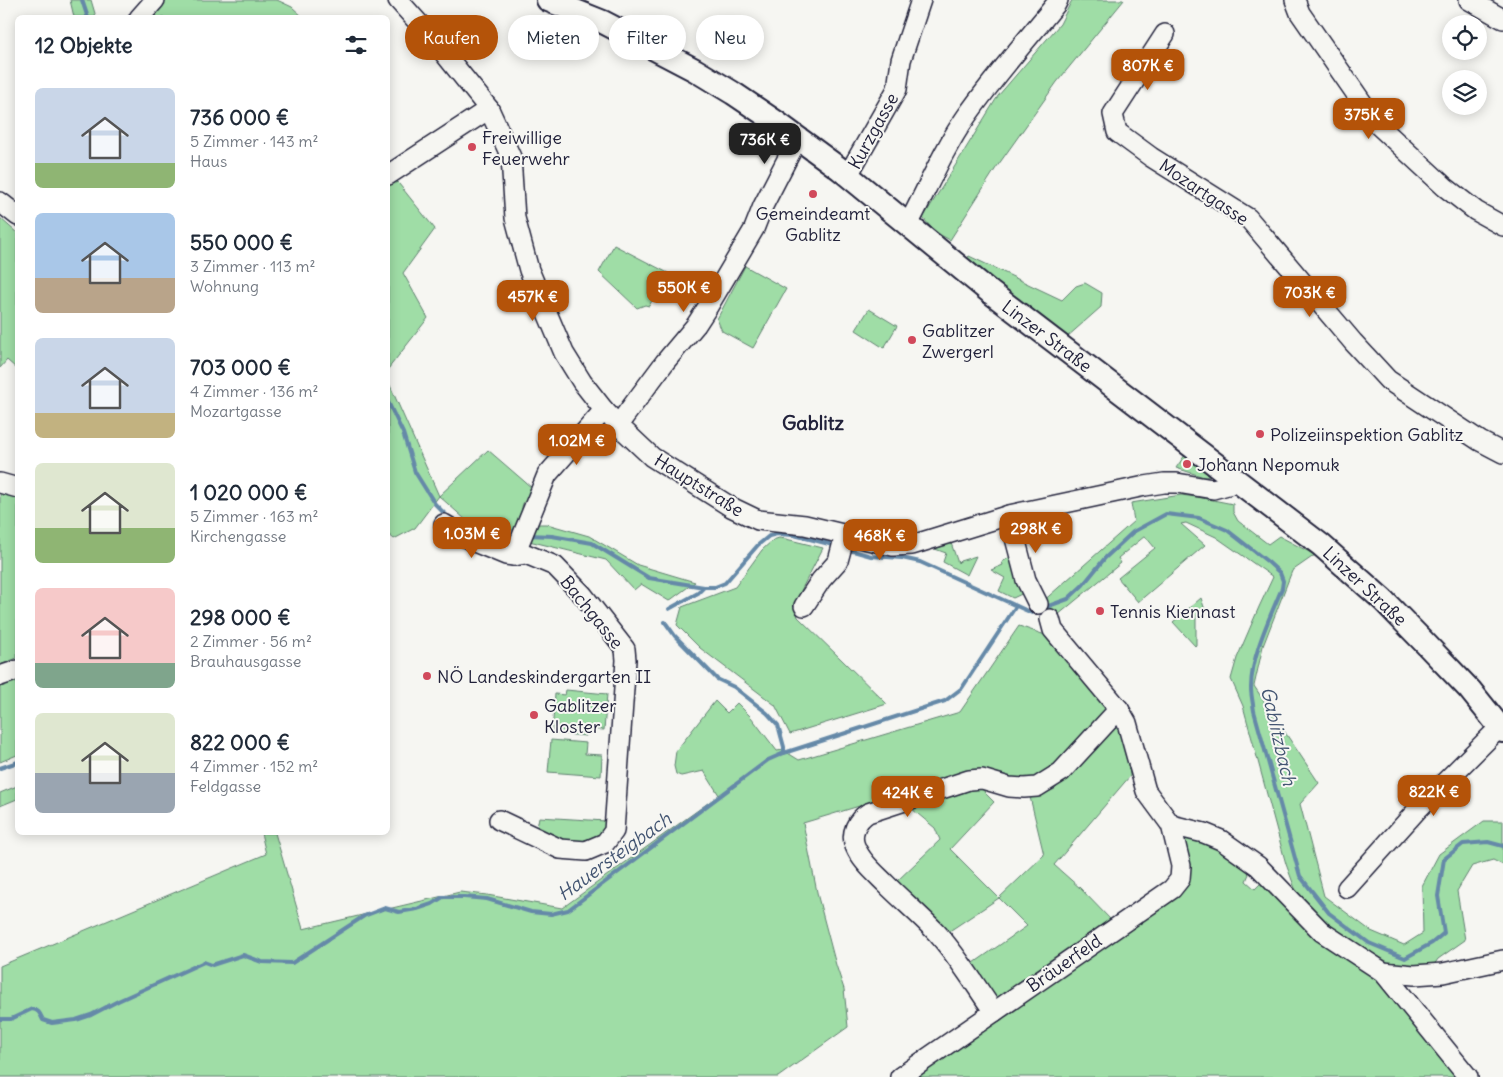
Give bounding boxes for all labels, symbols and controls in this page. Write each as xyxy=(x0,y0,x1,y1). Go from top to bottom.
chip: Kaufen xyxy=(405,15,498,60)
chip: Mieten xyxy=(508,15,599,60)
chip: Filter xyxy=(609,15,686,60)
chip: Neu xyxy=(696,15,764,60)
map controls xyxy=(1442,15,1487,115)
button: locate xyxy=(1442,15,1487,60)
icon: filters xyxy=(342,31,370,59)
text: 12 Objekte xyxy=(35,32,133,59)
pin: 807K € xyxy=(1107,48,1189,91)
text: 807K € xyxy=(1122,55,1174,75)
button: layers xyxy=(1442,70,1487,115)
street label: Kurzgasse xyxy=(843,89,903,173)
pin: 375K € xyxy=(1328,98,1410,140)
text: 736 000 € xyxy=(190,104,289,131)
text: 375K € xyxy=(1344,104,1394,124)
icon: home xyxy=(75,108,135,168)
pin: 736K € xyxy=(724,122,806,165)
place label: Freiwillige Feuerwehr xyxy=(482,126,571,170)
text: 736K € xyxy=(740,129,790,149)
text: 5 Zimmer · 143 m² xyxy=(190,131,319,151)
marker: Freiwillige Feuerwehr xyxy=(466,141,478,153)
text: Haus xyxy=(190,151,227,171)
street label: Mozartgasse xyxy=(1155,154,1253,230)
marker: Gemeindeamt Gablitz xyxy=(807,188,819,200)
place label: Gemeindeamt Gablitz xyxy=(756,202,870,246)
text: 550 000 € xyxy=(190,229,293,256)
icon: home xyxy=(75,233,135,293)
text: 3 Zimmer · 113 m² xyxy=(190,256,316,276)
pin: 550K € xyxy=(643,270,725,313)
text: Wohnung xyxy=(190,276,259,296)
pin: 703K € xyxy=(1269,276,1351,318)
text: 550K € xyxy=(658,277,710,297)
pin: 457K € xyxy=(492,280,574,322)
text: 703K € xyxy=(1284,282,1336,302)
text: 457K € xyxy=(508,286,558,306)
street label: Linzer Straße xyxy=(998,295,1096,377)
place label: Gablitzer Zwergerl xyxy=(922,319,995,363)
marker: Gablitzer Zwergerl xyxy=(906,334,918,346)
text: 703 000 € xyxy=(190,354,291,381)
icon: home xyxy=(75,358,135,418)
text: 4 Zimmer · 136 m² xyxy=(190,381,319,401)
text: Mozartgasse xyxy=(190,401,282,421)
district label: Gablitz xyxy=(782,410,845,435)
place label: Polizeiinspektion Gablitz xyxy=(1270,423,1464,446)
pin: 1.02M € xyxy=(531,424,623,466)
marker: Polizeiinspektion Gablitz xyxy=(1254,428,1266,440)
text: 1.02M € xyxy=(549,430,605,450)
street label: Hauptstraße xyxy=(650,448,748,522)
place label: Johann Nepomuk xyxy=(1197,453,1340,476)
marker: Johann Nepomuk xyxy=(1181,458,1193,470)
text: 1 020 000 € xyxy=(190,479,307,506)
icon: home xyxy=(75,483,135,543)
text: 5 Zimmer · 163 m² xyxy=(190,506,319,526)
pin: 298K € xyxy=(995,512,1077,554)
pin: 1.03M € xyxy=(426,516,518,559)
pin: 468K € xyxy=(839,518,921,561)
text: 298K € xyxy=(1010,518,1062,538)
text: 1.03M € xyxy=(444,523,500,543)
text: 468K € xyxy=(854,525,906,545)
text: Kirchengasse xyxy=(190,526,286,546)
street label: Linzer Straße xyxy=(1318,541,1412,631)
street label: Bachgasse xyxy=(555,571,629,653)
place label: Tennis Kiennast xyxy=(1110,600,1235,623)
text: 298 000 € xyxy=(190,604,291,631)
marker: Tennis Kiennast xyxy=(1094,605,1106,617)
icon: home xyxy=(75,608,135,668)
text: 2 Zimmer · 56 m² xyxy=(190,631,312,651)
text: Brauhausgasse xyxy=(190,651,301,671)
place label: NÖ Landeskindergarten II xyxy=(437,665,651,688)
marker: NÖ Landeskindergarten II xyxy=(421,670,433,682)
water label: Gablitzbach xyxy=(1256,684,1302,789)
place label: Gablitzer Kloster xyxy=(544,694,617,738)
marker: Gablitzer Kloster xyxy=(528,709,540,721)
text: 822 000 € xyxy=(190,729,290,756)
icon: home xyxy=(75,733,135,793)
text: 4 Zimmer · 152 m² xyxy=(190,756,318,776)
pin: 822K € xyxy=(1393,774,1475,817)
text: Feldgasse xyxy=(190,776,261,796)
pin: 424K € xyxy=(867,776,949,818)
text: 822K € xyxy=(1409,781,1459,801)
text: 424K € xyxy=(883,782,934,802)
water label: Hauersteigbach xyxy=(552,806,677,905)
street label: Bräuerfeld xyxy=(1022,929,1106,997)

